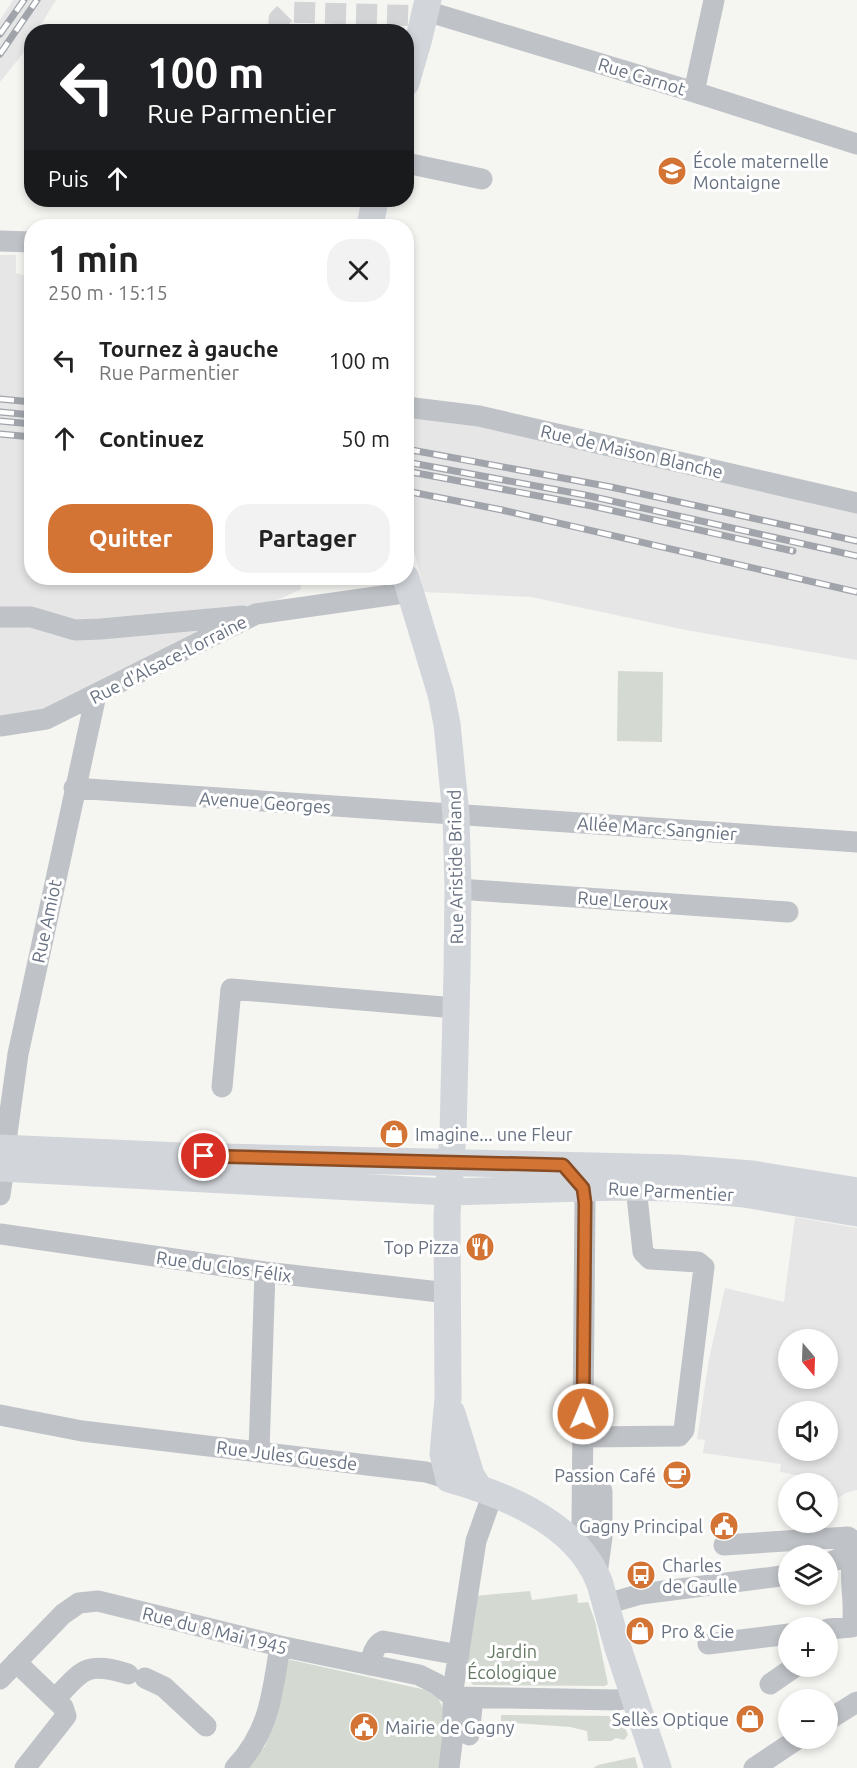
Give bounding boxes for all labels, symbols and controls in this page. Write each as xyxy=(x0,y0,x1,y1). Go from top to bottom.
icon: left xyxy=(48,48,126,126)
text: 100 m xyxy=(147,49,264,96)
street label: Rue Carnot xyxy=(596,53,688,99)
text: Rue Parmentier xyxy=(147,98,336,128)
place label: École maternelle Montaigne xyxy=(693,150,829,192)
school or university icon: École maternelle Montaigne xyxy=(656,155,688,187)
icon: ahead xyxy=(101,162,134,195)
text: Puis xyxy=(48,166,89,191)
text: 1 min xyxy=(48,238,139,279)
button: close xyxy=(327,239,390,302)
text: 250 m · 15:15 xyxy=(48,281,168,304)
text: Tournez à gauche xyxy=(99,336,279,361)
icon: left xyxy=(48,344,81,377)
text: 100 m xyxy=(329,348,390,373)
text: Rue Parmentier xyxy=(99,361,239,384)
street label: Rue de Maison Blanche xyxy=(539,420,725,482)
icon: ahead xyxy=(48,422,81,455)
text: Continuez xyxy=(99,426,204,451)
text: 50 m xyxy=(341,426,390,451)
button: Quitter xyxy=(48,504,213,573)
button: Partager xyxy=(225,504,390,573)
street label: Rue d'Alsace-Lorraine xyxy=(86,611,250,707)
street label: Avenue Georges xyxy=(198,787,332,817)
street label: Rue Aristide Briand xyxy=(444,789,466,945)
street label: Allée Marc Sangnier xyxy=(576,812,738,844)
street label: Rue Amiot xyxy=(27,877,65,965)
street label: Rue Leroux xyxy=(577,887,669,913)
shop icon: Imagine... une Fleur xyxy=(378,1118,410,1150)
place label: Imagine... une Fleur xyxy=(415,1124,573,1144)
pin xyxy=(178,1130,229,1181)
icon: arrive xyxy=(187,1139,220,1172)
street label: Rue Parmentier xyxy=(607,1178,735,1204)
restaurant icon: Top Pizza xyxy=(464,1231,496,1263)
place label: Top Pizza xyxy=(384,1237,459,1257)
street label: Rue du Clos Félix xyxy=(155,1247,293,1285)
north arrow xyxy=(778,1329,838,1389)
map controls xyxy=(778,1329,838,1749)
position arrow xyxy=(551,1382,615,1446)
button: sound xyxy=(778,1401,838,1461)
street label: Rue Jules Guesde xyxy=(215,1436,359,1474)
cafe icon: Passion Café xyxy=(661,1459,693,1491)
place label: Passion Café xyxy=(554,1465,656,1485)
button: search xyxy=(778,1473,838,1533)
public building icon: Gagny Principal xyxy=(708,1510,740,1542)
place label: Gagny Principal xyxy=(579,1516,703,1536)
button: layers xyxy=(778,1545,838,1605)
place label: Charles de Gaulle xyxy=(662,1555,737,1596)
bus stop icon: Charles de Gaulle xyxy=(625,1559,657,1591)
street label: Rue du 8 Mai 1945 xyxy=(140,1602,290,1658)
shop icon: Pro & Cie xyxy=(624,1615,656,1647)
button: + xyxy=(778,1617,838,1677)
place label: Pro & Cie xyxy=(661,1621,734,1641)
park label: Jardin Écologique xyxy=(467,1641,557,1682)
button: − xyxy=(778,1689,838,1749)
shop icon: Sellès Optique xyxy=(734,1703,766,1735)
place label: Sellès Optique xyxy=(612,1709,729,1729)
public building icon: Mairie de Gagny xyxy=(348,1711,380,1743)
place label: Mairie de Gagny xyxy=(385,1717,515,1737)

